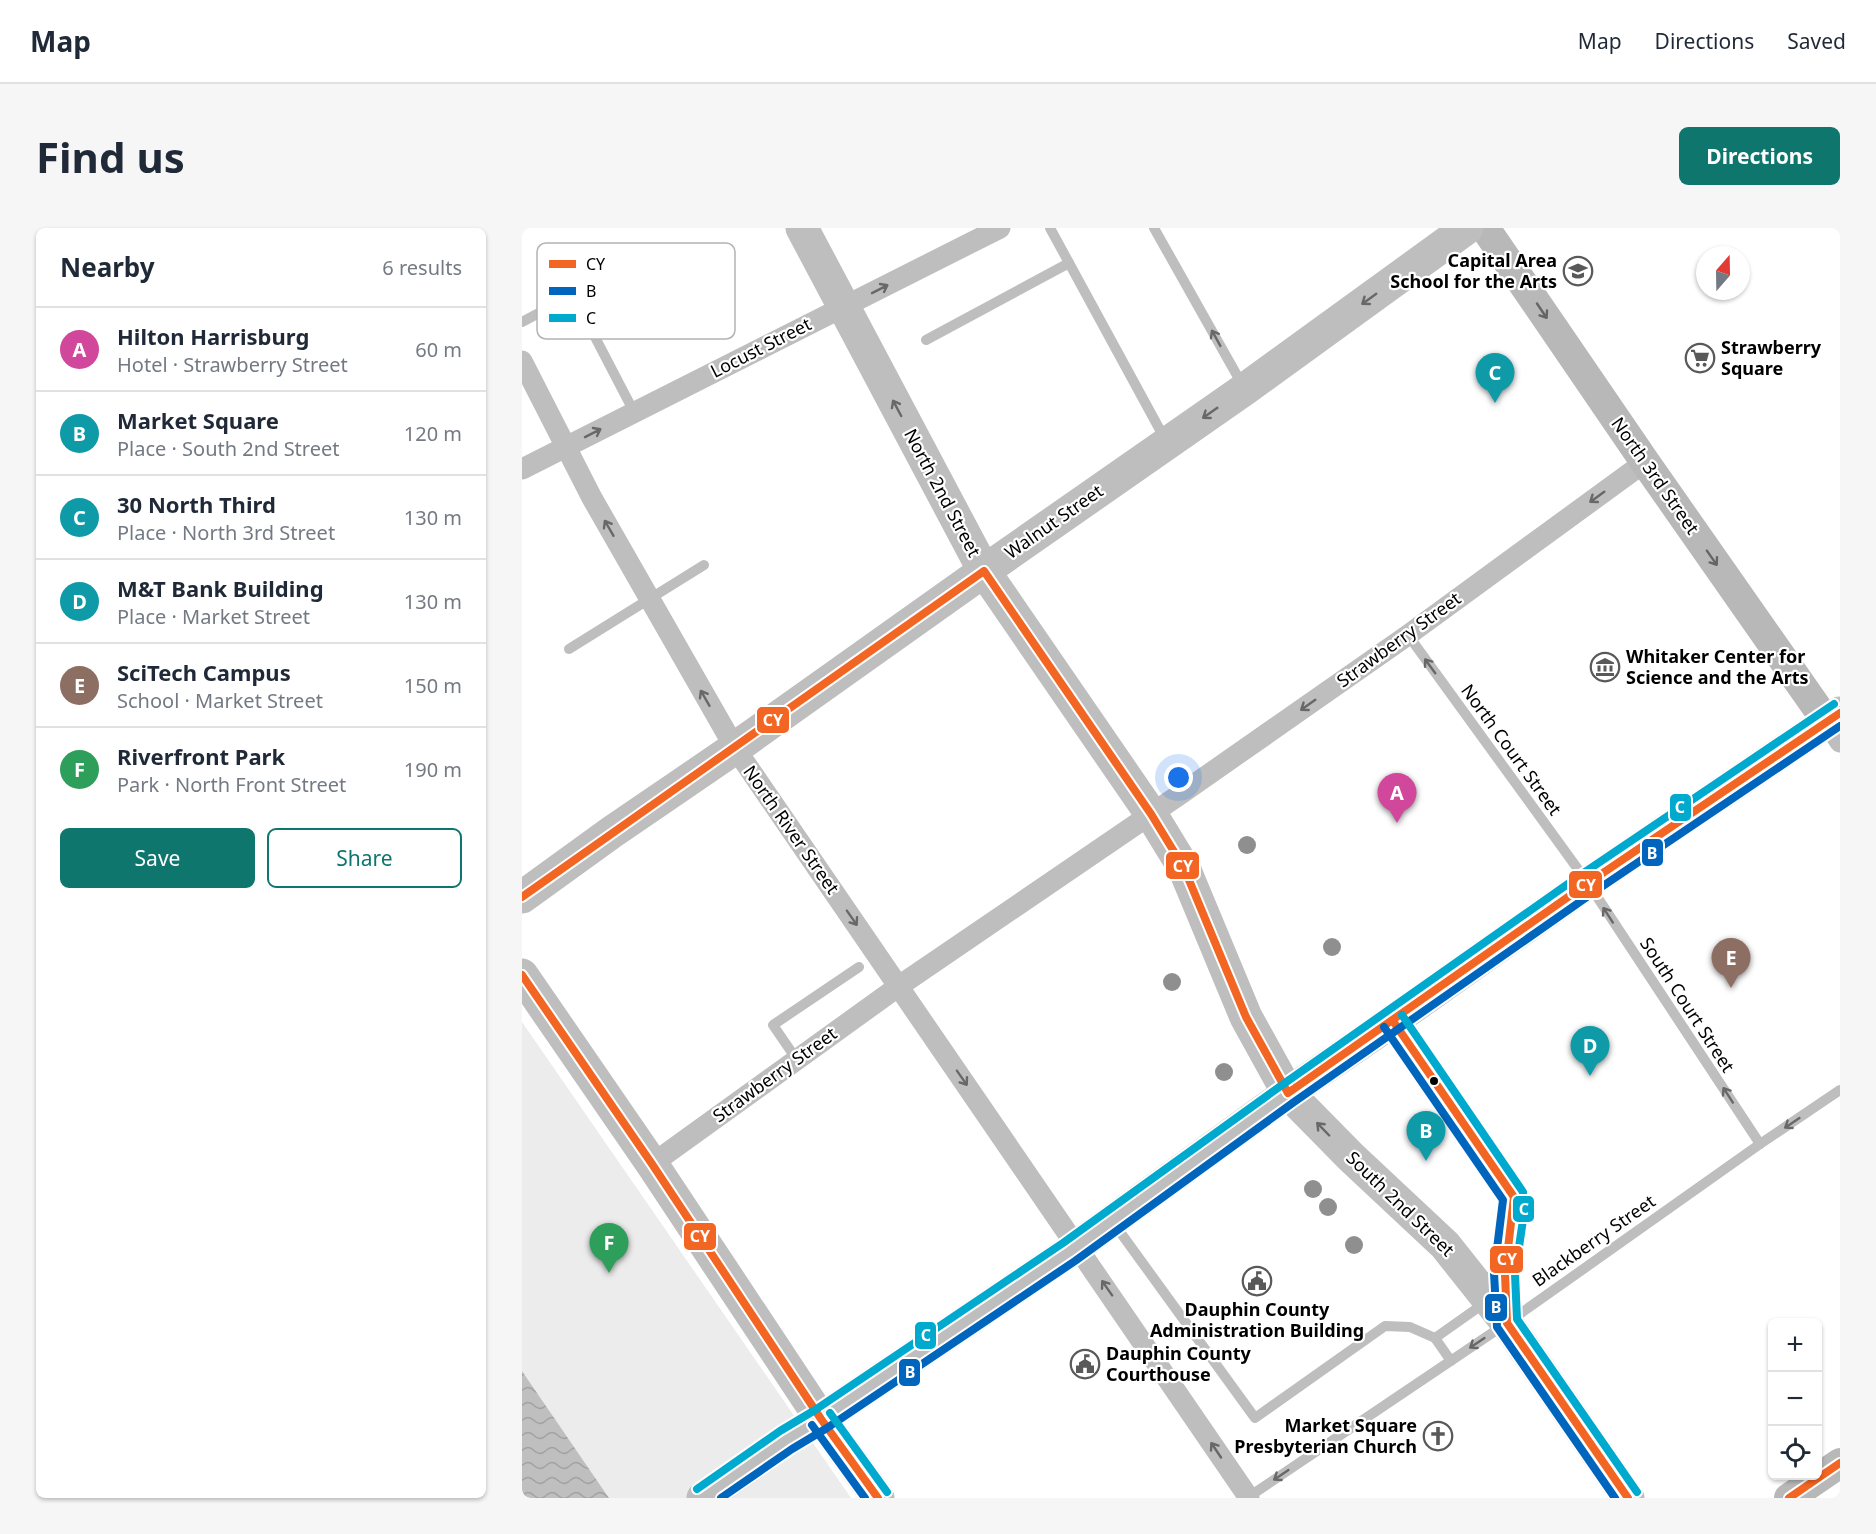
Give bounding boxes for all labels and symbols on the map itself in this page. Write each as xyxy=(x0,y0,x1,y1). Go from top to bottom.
legend xyxy=(537,243,735,339)
north arrow xyxy=(1696,246,1750,300)
place label: Capital Area School for the Arts xyxy=(1390,248,1557,293)
text: CY xyxy=(586,253,606,275)
school or university icon: Capital Area School for the Arts xyxy=(1562,255,1594,287)
text: B xyxy=(586,280,596,302)
one-way arrow xyxy=(870,282,888,294)
one-way arrow xyxy=(1361,293,1377,305)
one-way arrow xyxy=(1536,303,1548,319)
text: C xyxy=(586,307,596,329)
street label: Locust Street xyxy=(706,311,816,383)
one-way arrow xyxy=(1210,330,1222,347)
place label: Strawberry Square xyxy=(1721,335,1822,380)
supermarket icon: Strawberry Square xyxy=(1684,342,1716,374)
pin: C xyxy=(1476,354,1514,403)
one-way arrow xyxy=(891,400,902,418)
one-way arrow xyxy=(1203,407,1219,419)
street label: North 3rd Street xyxy=(1607,412,1705,539)
street label: North 2nd Street xyxy=(899,424,987,561)
one-way arrow xyxy=(584,427,601,439)
street label: Walnut Street xyxy=(1000,478,1108,564)
one-way arrow xyxy=(1590,491,1606,503)
one-way arrow xyxy=(603,520,614,538)
one-way arrow xyxy=(1706,550,1718,566)
street label: Strawberry Street xyxy=(1332,586,1466,692)
place label: Whitaker Center for Science and the Arts xyxy=(1626,644,1809,689)
museum icon: Whitaker Center for Science and the Arts xyxy=(1589,651,1621,683)
one-way arrow xyxy=(1424,658,1436,674)
street label: North Court Street xyxy=(1456,679,1568,820)
one-way arrow xyxy=(699,690,711,707)
one-way arrow xyxy=(1301,699,1317,711)
line badge: CY xyxy=(756,706,790,734)
text: CY xyxy=(763,709,784,731)
street label: North River Street xyxy=(738,760,845,899)
your location xyxy=(1164,763,1193,792)
pin: A xyxy=(1378,774,1416,823)
line badge: C xyxy=(1669,793,1692,822)
text: C xyxy=(1675,796,1685,818)
line badge: B xyxy=(1641,838,1664,867)
text: B xyxy=(1647,842,1657,864)
line badge: CY xyxy=(1165,851,1200,880)
text: CY xyxy=(1173,855,1194,877)
line badge: CY xyxy=(1568,870,1603,899)
text: CY xyxy=(1576,874,1597,896)
one-way arrow xyxy=(1602,907,1614,924)
one-way arrow xyxy=(846,909,858,925)
street label: South Court Street xyxy=(1635,932,1741,1077)
pin: E xyxy=(1712,938,1750,988)
street label: Strawberry Street xyxy=(708,1021,842,1127)
pin: D xyxy=(1570,1026,1610,1076)
one-way arrow xyxy=(956,1070,968,1086)
unlabelled marker xyxy=(1428,1075,1440,1087)
one-way arrow xyxy=(1721,1087,1734,1104)
pin: B xyxy=(1406,1112,1446,1161)
one-way arrow xyxy=(1783,1116,1800,1129)
one-way arrow xyxy=(1316,1121,1330,1136)
street label: South 2nd Street xyxy=(1341,1145,1460,1261)
street label: Blackberry Street xyxy=(1527,1189,1660,1292)
line badge: C xyxy=(1512,1195,1535,1223)
text: C xyxy=(1519,1198,1529,1220)
line badge: CY xyxy=(683,1222,717,1251)
pin: F xyxy=(590,1224,628,1273)
text: CY xyxy=(690,1225,711,1247)
line badge: CY xyxy=(1489,1245,1524,1274)
text: CY xyxy=(1497,1248,1518,1270)
public building icon: Dauphin County Administration Building xyxy=(1241,1265,1273,1297)
one-way arrow xyxy=(1101,1281,1113,1297)
line badge: B xyxy=(1484,1293,1508,1322)
text: B xyxy=(1491,1296,1501,1318)
place label: Dauphin County Administration Building xyxy=(1150,1297,1364,1342)
line badge: C xyxy=(914,1321,937,1350)
text: C xyxy=(921,1324,931,1346)
one-way arrow xyxy=(1470,1337,1486,1349)
place label: Dauphin County Courthouse xyxy=(1106,1341,1252,1386)
public building icon: Dauphin County Courthouse xyxy=(1069,1348,1101,1380)
line badge: B xyxy=(898,1358,921,1387)
text: B xyxy=(905,1361,915,1383)
place label: Market Square Presbyterian Church xyxy=(1234,1413,1417,1458)
church icon: Market Square Presbyterian Church xyxy=(1422,1420,1454,1452)
one-way arrow xyxy=(1210,1441,1223,1458)
one-way arrow xyxy=(1273,1469,1289,1481)

